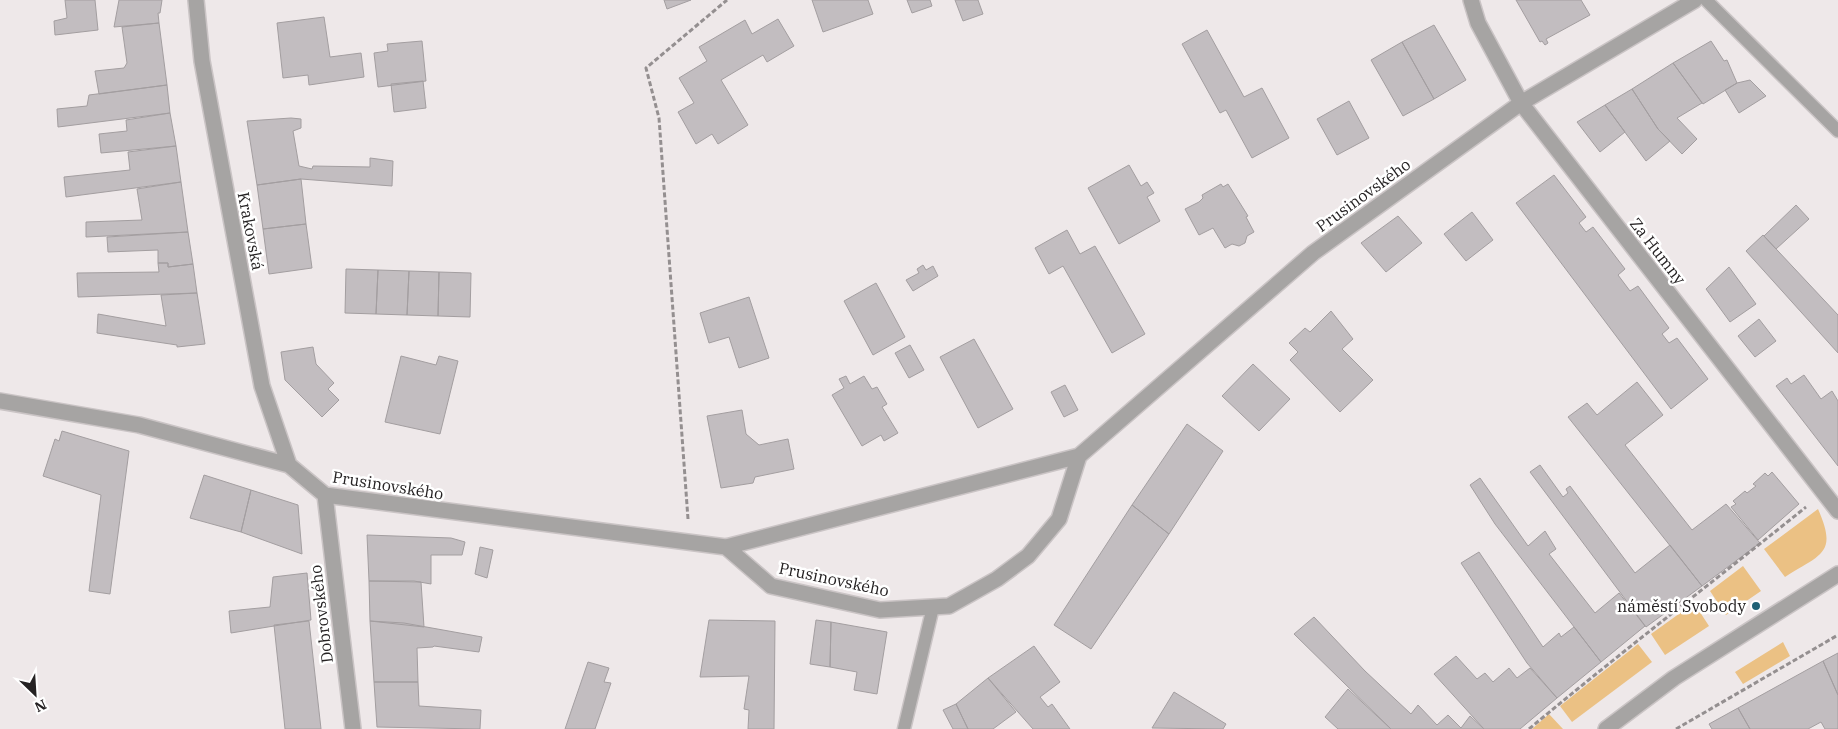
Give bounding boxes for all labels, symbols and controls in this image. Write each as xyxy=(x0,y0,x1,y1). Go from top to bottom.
street label: Prusinovského xyxy=(1312,154,1414,236)
street label: Krakovská xyxy=(234,190,268,272)
street label: Za Humny xyxy=(1626,214,1690,289)
street label: Prusinovského xyxy=(331,466,445,504)
street label: Prusinovského xyxy=(777,558,891,600)
street label: Dobrovského xyxy=(305,564,337,664)
place label: náměstí Svobody xyxy=(1617,596,1746,616)
marker: náměstí Svobody xyxy=(1750,600,1762,612)
north arrow xyxy=(10,669,60,719)
text: N xyxy=(32,695,49,716)

